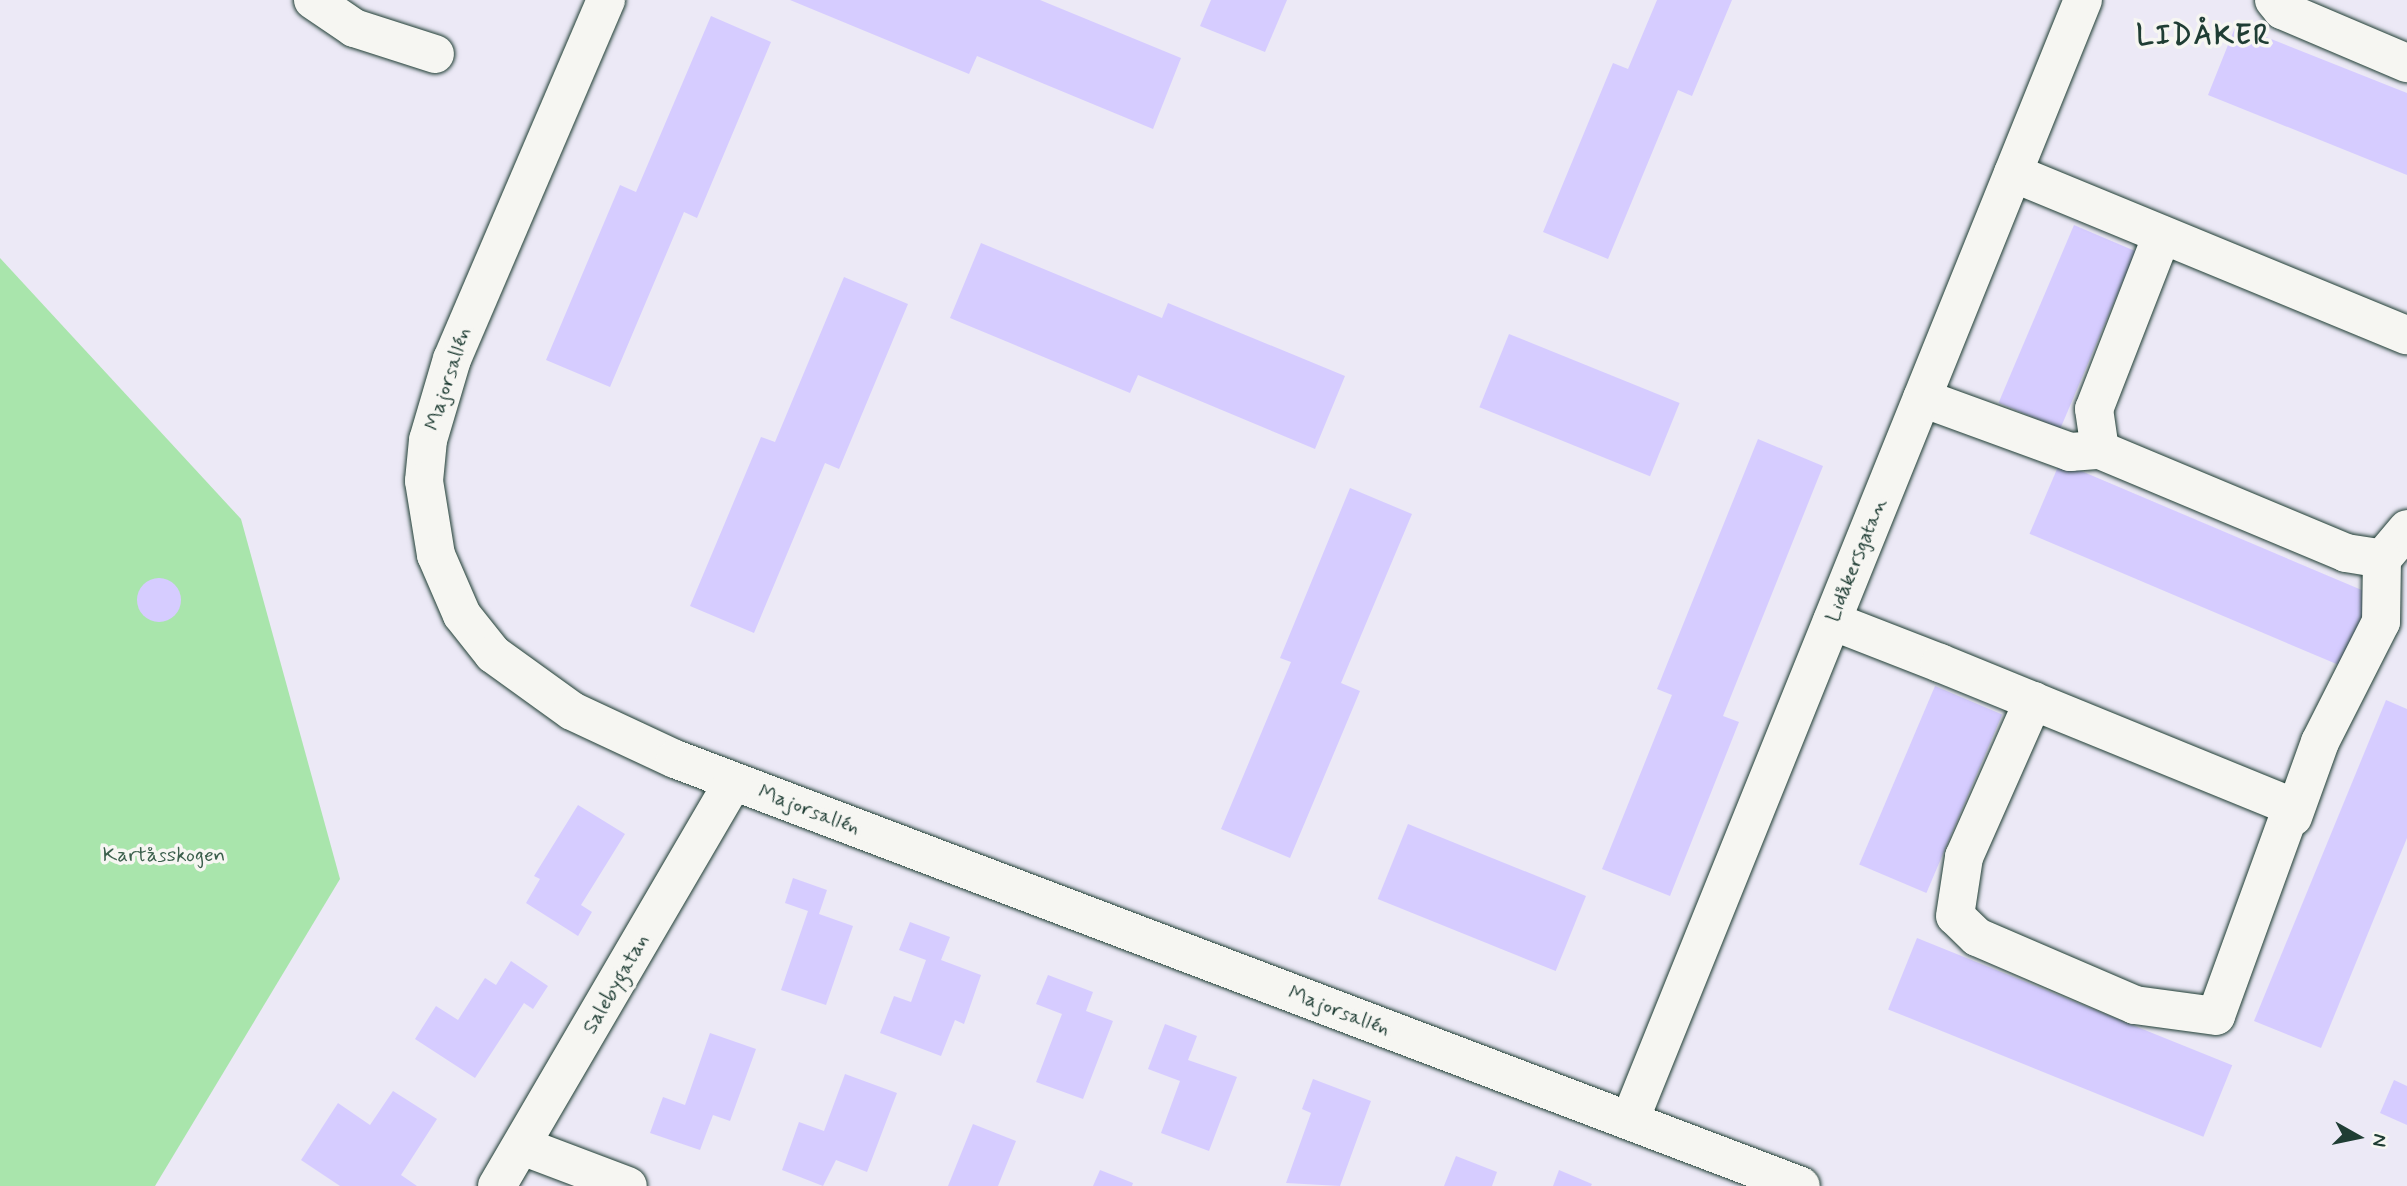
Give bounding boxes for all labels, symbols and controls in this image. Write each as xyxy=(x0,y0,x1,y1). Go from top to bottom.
district label: LIDÅKER xyxy=(2138,20,2270,54)
street label: Majorsallén xyxy=(420,324,476,434)
street label: Lidåkersgatan xyxy=(1820,494,1892,626)
street label: Majorsallén xyxy=(755,779,863,841)
park label: Kartåsskogen xyxy=(103,842,225,868)
street label: Salebygatan xyxy=(577,929,655,1039)
street label: Majorsallén xyxy=(1285,980,1393,1042)
north arrow xyxy=(2323,1102,2393,1172)
text: N xyxy=(2366,1132,2393,1149)

